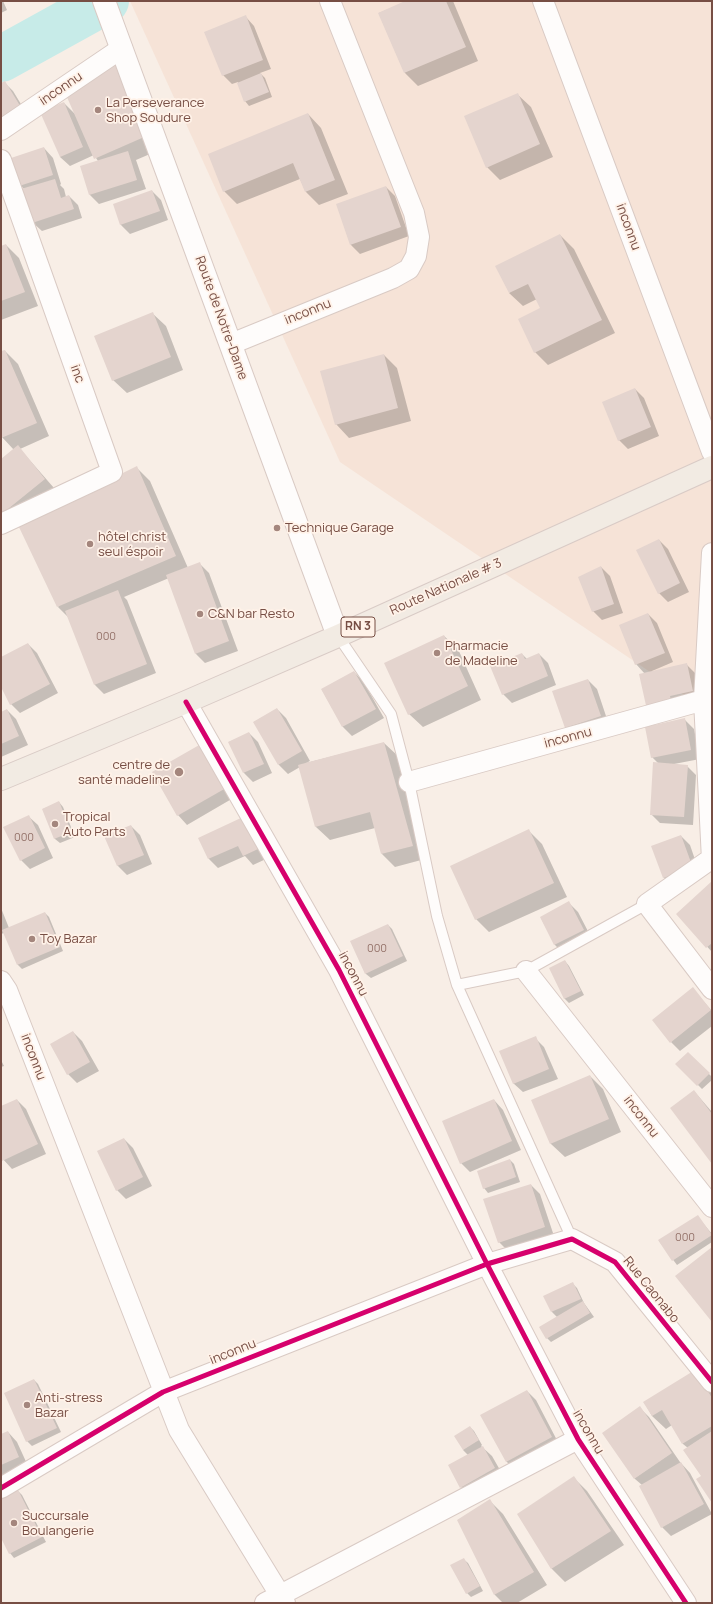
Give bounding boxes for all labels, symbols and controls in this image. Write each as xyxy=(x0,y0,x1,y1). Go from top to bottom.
street label: inconnu xyxy=(37,69,85,109)
place label: La Perseverance Shop Soudure xyxy=(106,95,204,126)
marker: La Perseverance Shop Soudure xyxy=(93,105,103,115)
street label: inconnu xyxy=(612,202,644,252)
street label: Route de Notre-Dame xyxy=(191,254,251,382)
street label: inconnu xyxy=(283,296,333,328)
street label: inc xyxy=(67,363,87,385)
place label: Technique Garage xyxy=(285,520,394,536)
marker: Technique Garage xyxy=(272,523,282,533)
place label: hôtel christ seul éspoir xyxy=(98,529,166,560)
marker: hôtel christ seul éspoir xyxy=(85,539,95,549)
street label: Route Nationale # 3 xyxy=(388,555,504,619)
place label: C&N bar Resto xyxy=(208,606,295,622)
marker: C&N bar Resto xyxy=(195,609,205,619)
road number: RN 3 xyxy=(341,617,375,637)
house number: 000 xyxy=(96,630,116,644)
place label: Pharmacie de Madeline xyxy=(445,638,518,669)
marker: Pharmacie de Madeline xyxy=(432,648,442,658)
street label: inconnu xyxy=(543,724,593,752)
place label: centre de santé madeline xyxy=(78,757,170,788)
marker: centre de santé madeline xyxy=(173,766,185,778)
place label: Tropical Auto Parts xyxy=(63,809,126,840)
marker: Tropical Auto Parts xyxy=(50,819,60,829)
house number: 000 xyxy=(14,831,34,845)
place label: Toy Bazar xyxy=(40,931,97,947)
marker: Toy Bazar xyxy=(27,934,37,944)
house number: 000 xyxy=(367,942,387,956)
street label: inconnu xyxy=(335,949,371,999)
street label: inconnu xyxy=(17,1032,49,1082)
street label: inconnu xyxy=(620,1093,662,1141)
house number: 000 xyxy=(675,1231,695,1245)
street label: Rue Caonabo xyxy=(620,1254,682,1326)
street label: inconnu xyxy=(208,1336,258,1368)
place label: Anti-stress Bazar xyxy=(35,1390,102,1421)
marker: Anti-stress Bazar xyxy=(22,1400,32,1410)
street label: inconnu xyxy=(569,1407,607,1457)
place label: Succursale Boulangerie xyxy=(22,1508,94,1539)
marker: Succursale Boulangerie xyxy=(9,1518,19,1528)

